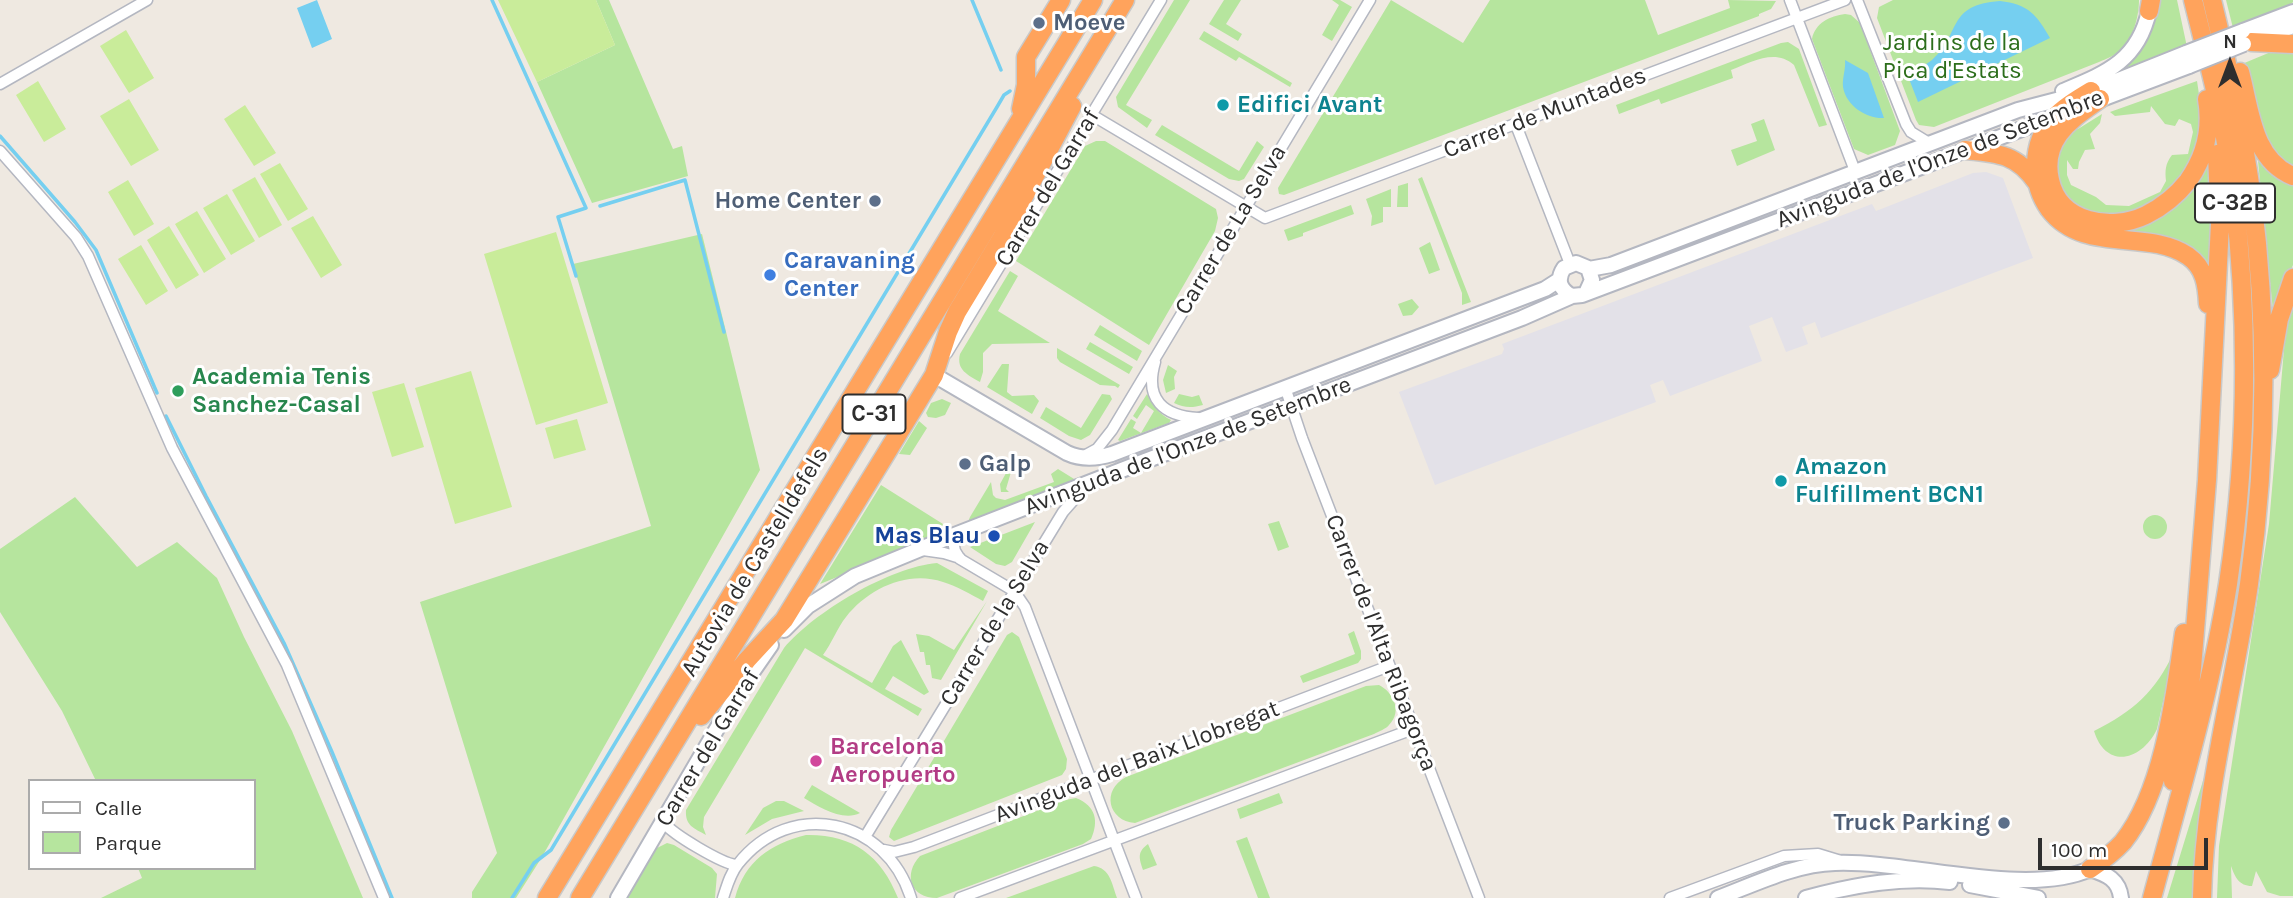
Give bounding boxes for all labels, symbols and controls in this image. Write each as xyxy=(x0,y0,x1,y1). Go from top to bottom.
place label: Moeve xyxy=(1053,9,1125,37)
marker: Moeve xyxy=(1031,15,1047,31)
north arrow xyxy=(2195,28,2265,98)
park label: Jardins de la Pica d'Estats xyxy=(1882,29,2022,85)
text: N xyxy=(2223,31,2237,53)
street label: Carrer de Muntades xyxy=(1440,61,1650,165)
street label: Avinguda de l'Onze de Setembre xyxy=(1772,83,2108,235)
place label: Edifici Avant xyxy=(1237,91,1382,119)
marker: Edifici Avant xyxy=(1215,97,1231,113)
street label: Carrer del Garraf xyxy=(990,104,1106,272)
street label: Carrer de La Selva xyxy=(1169,140,1293,320)
road number: C-32B xyxy=(2195,184,2275,222)
place label: Home Center xyxy=(714,187,861,215)
marker: Home Center xyxy=(867,193,883,209)
place label: Caravaning Center xyxy=(784,247,915,303)
marker: Caravaning Center xyxy=(762,267,778,283)
place label: Academia Tenis Sanchez-Casal xyxy=(192,363,371,419)
street label: Avinguda de l'Onze de Setembre xyxy=(1020,370,1356,522)
marker: Academia Tenis Sanchez-Casal xyxy=(170,383,186,399)
road number: C-31 xyxy=(842,394,906,434)
street label: Autovia de Castelldefels xyxy=(675,442,835,682)
place label: Galp xyxy=(979,450,1031,478)
place label: Amazon Fulfillment BCN1 xyxy=(1795,453,1984,509)
marker: Galp xyxy=(957,456,973,472)
marker: Amazon Fulfillment BCN1 xyxy=(1773,473,1789,489)
street label: Carrer de l'Alta Ribagorça xyxy=(1319,510,1443,776)
place label: Mas Blau xyxy=(874,522,980,550)
marker: Mas Blau xyxy=(986,528,1002,544)
street label: Carrer de la Selva xyxy=(934,535,1056,711)
street label: Carrer del Garraf xyxy=(650,664,766,832)
street label: Avinguda del Baix Llobregat xyxy=(991,694,1283,830)
place label: Barcelona Aeropuerto xyxy=(830,733,956,789)
marker: Barcelona Aeropuerto xyxy=(808,753,824,769)
legend xyxy=(28,779,256,870)
text: Calle xyxy=(95,796,142,820)
place label: Truck Parking xyxy=(1833,809,1990,837)
marker: Truck Parking xyxy=(1996,815,2012,831)
scale bar xyxy=(2041,824,2211,868)
text: Parque xyxy=(95,831,162,855)
text: 100 m xyxy=(2051,838,2108,862)

